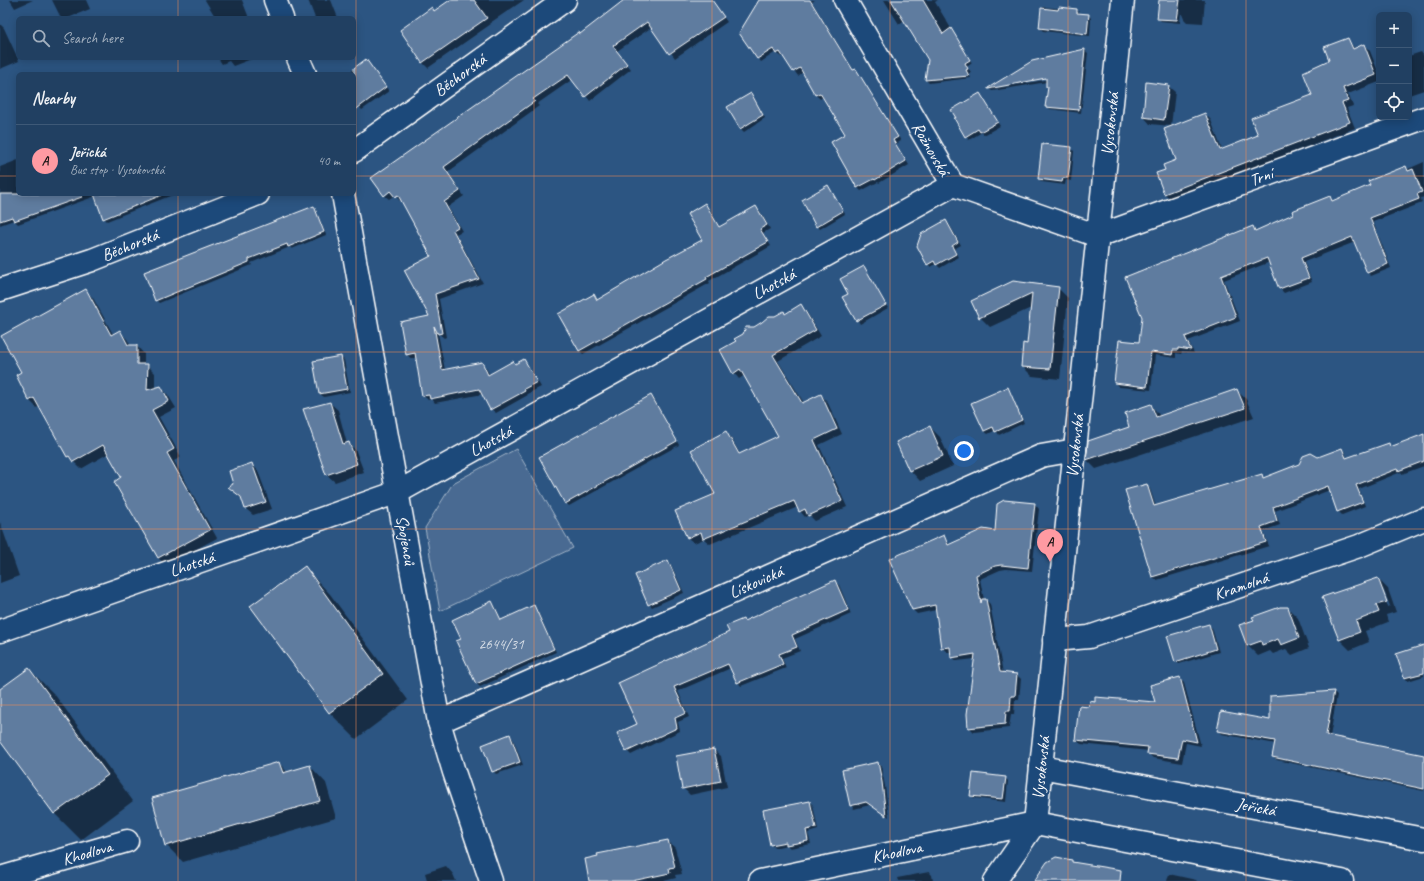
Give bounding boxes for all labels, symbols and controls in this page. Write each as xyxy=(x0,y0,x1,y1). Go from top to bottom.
map controls xyxy=(1376,12,1412,120)
button: + xyxy=(1376,12,1412,48)
search box xyxy=(16,16,356,60)
icon: search xyxy=(30,27,52,49)
text: Search here xyxy=(62,29,123,48)
street label: Běchorská xyxy=(430,48,492,101)
button: − xyxy=(1376,48,1412,84)
button: locate xyxy=(1376,84,1412,120)
text: Nearby xyxy=(32,88,75,109)
street label: Vysokovská xyxy=(1096,90,1124,157)
street label: Rožnovská xyxy=(907,118,956,181)
text: Jeřická xyxy=(70,143,106,162)
text: A xyxy=(42,153,48,169)
text: 40 m xyxy=(318,153,340,169)
text: Bus stop · Vysokovská xyxy=(70,162,164,178)
street label: Trní xyxy=(1246,162,1279,191)
street label: Běchorská xyxy=(98,224,163,266)
street label: Lhotská xyxy=(749,263,801,304)
street label: Vysokovská xyxy=(1061,412,1089,479)
street label: Lhotská xyxy=(466,420,518,461)
your location xyxy=(954,441,974,461)
street label: Spojenců xyxy=(391,514,421,568)
pin: A xyxy=(1037,529,1063,562)
street label: Lhotská xyxy=(167,546,219,581)
street label: Lískovická xyxy=(726,560,788,603)
street label: Kramolná xyxy=(1211,566,1273,605)
house number: 2644/31 xyxy=(478,635,525,654)
street label: Vysokovská xyxy=(1027,734,1055,801)
street label: Jeřická xyxy=(1234,793,1279,821)
street label: Khodlova xyxy=(60,835,116,870)
street label: Khodlova xyxy=(870,836,926,868)

